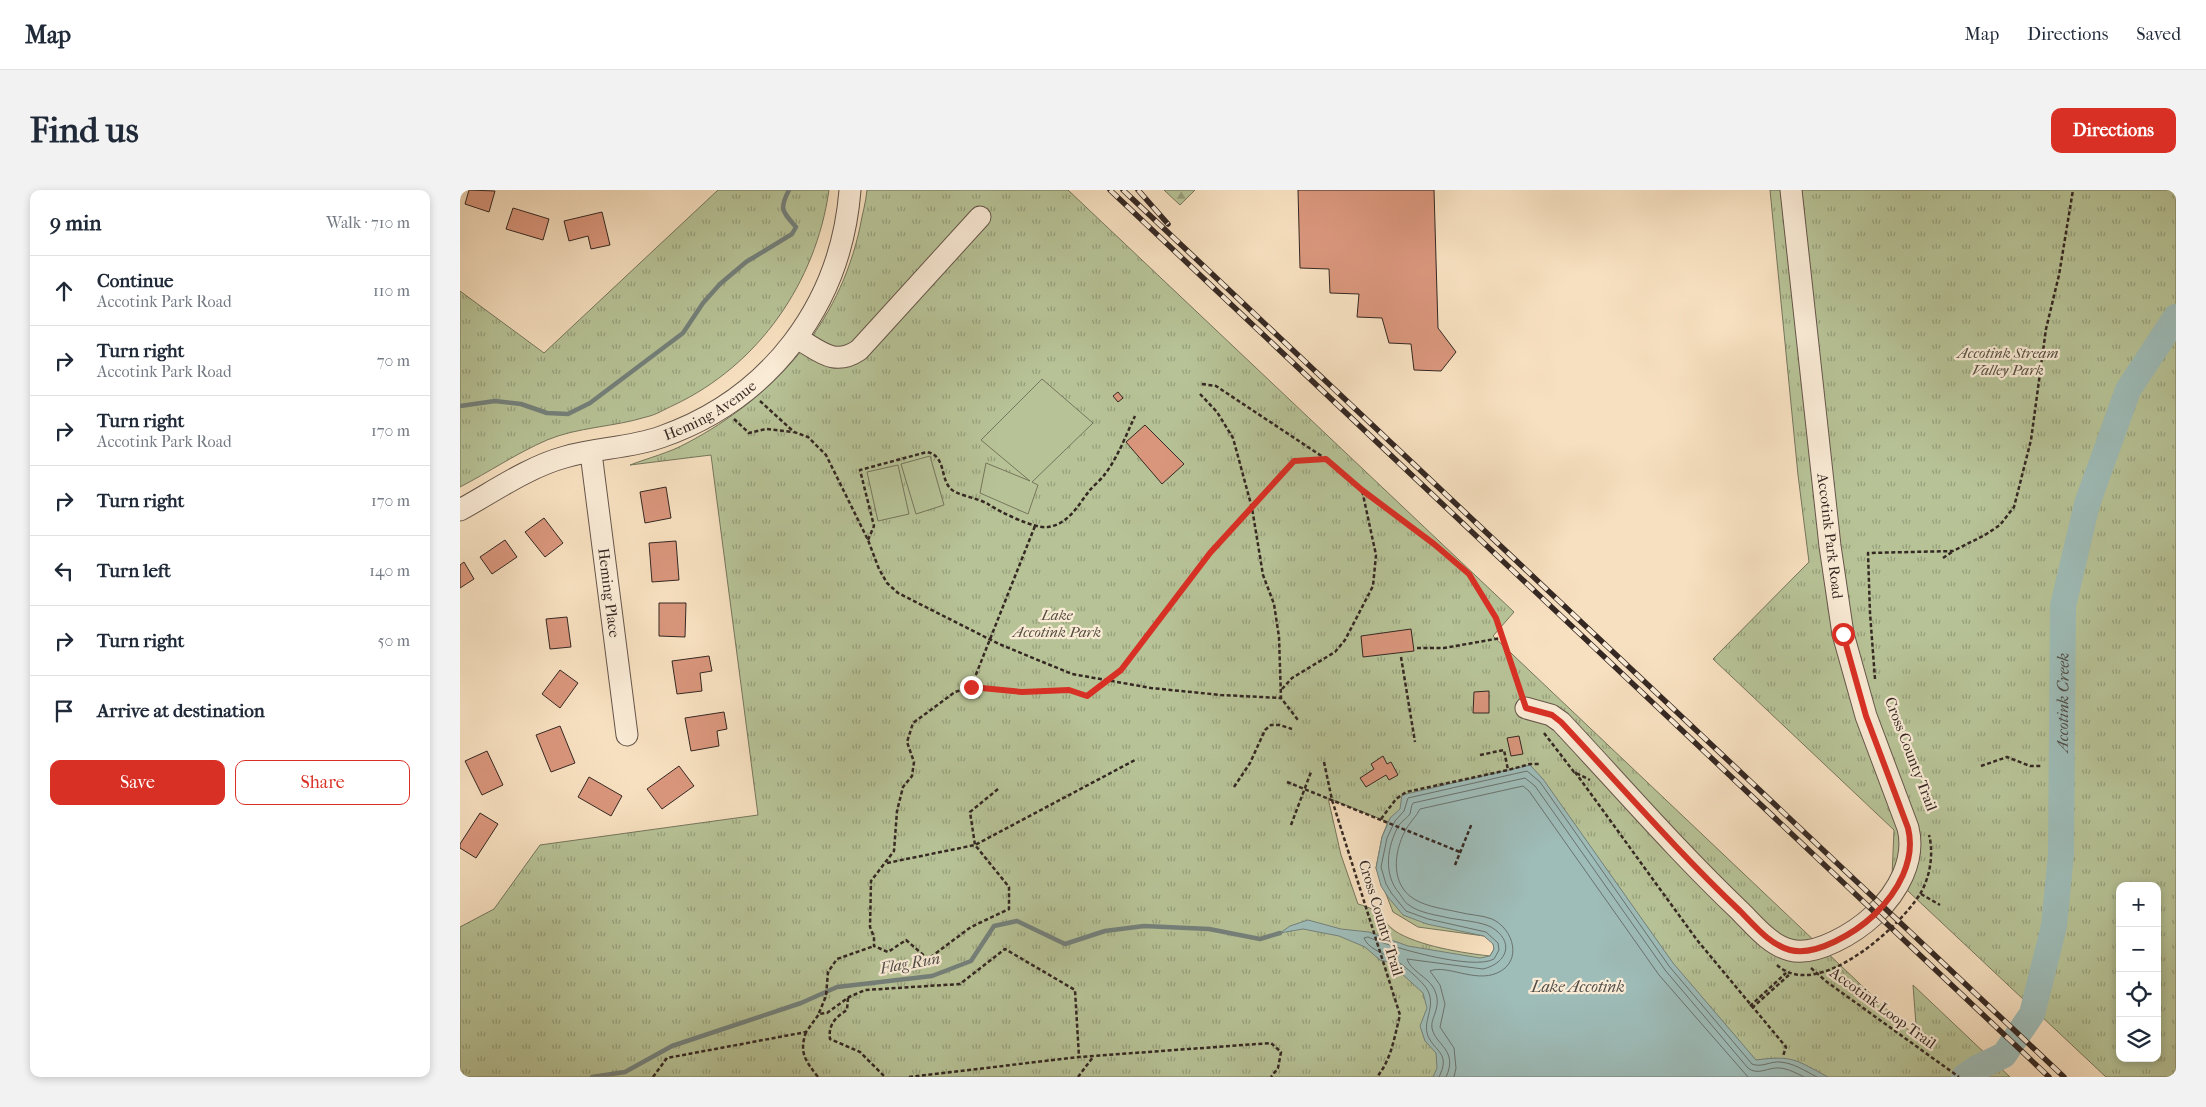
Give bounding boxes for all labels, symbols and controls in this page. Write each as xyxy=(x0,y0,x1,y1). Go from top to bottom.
text: Map xyxy=(25,21,71,49)
text: Map xyxy=(1965,24,1999,45)
text: Directions xyxy=(2027,24,2108,45)
text: Saved xyxy=(2136,24,2181,45)
button: Directions xyxy=(2051,108,2176,153)
text: Find us xyxy=(30,110,139,151)
text: 9 min xyxy=(50,211,101,235)
text: Walk · 710 m xyxy=(326,213,410,232)
text: Continue xyxy=(97,270,173,292)
icon: ahead xyxy=(50,277,78,305)
text: 110 m xyxy=(373,281,410,300)
text: Accotink Park Road xyxy=(97,292,232,311)
text: Turn right xyxy=(97,340,184,362)
park label: Accotink Stream Valley Park xyxy=(1956,344,2058,379)
icon: right xyxy=(50,347,78,375)
text: 70 m xyxy=(377,351,410,370)
text: Accotink Park Road xyxy=(97,362,232,381)
street label: Heming Avenue xyxy=(661,376,761,444)
text: Turn right xyxy=(97,410,184,432)
icon: right xyxy=(50,417,78,445)
text: 170 m xyxy=(371,421,410,440)
text: Accotink Park Road xyxy=(97,432,232,451)
street label: Accotink Park Road xyxy=(1813,471,1847,601)
icon: right xyxy=(50,487,78,515)
text: Turn right xyxy=(97,490,184,512)
text: 170 m xyxy=(371,491,410,510)
street label: Heming Place xyxy=(594,547,624,639)
icon: left xyxy=(50,557,78,585)
text: Turn left xyxy=(97,560,171,582)
text: 140 m xyxy=(369,561,410,580)
park label: Lake Accotink Park xyxy=(1011,606,1101,641)
route start xyxy=(1832,623,1855,646)
icon: right xyxy=(50,627,78,655)
text: Turn right xyxy=(97,630,184,652)
text: 50 m xyxy=(378,631,410,650)
water label: Accotink Creek xyxy=(2052,653,2072,754)
route end xyxy=(960,676,983,699)
street label: Cross County Trail xyxy=(1881,695,1941,813)
icon: arrive xyxy=(50,697,78,725)
text: Arrive at destination xyxy=(97,700,265,722)
button: Save xyxy=(50,760,225,805)
button: Share xyxy=(235,760,410,805)
street label: Cross County Trail xyxy=(1355,858,1407,978)
map controls xyxy=(2116,882,2161,1062)
button: + xyxy=(2116,882,2161,927)
button: − xyxy=(2116,927,2161,972)
water label: Flag Run xyxy=(877,948,942,978)
street label: Accotink Loop Trail xyxy=(1826,963,1940,1052)
button: locate xyxy=(2116,972,2161,1017)
water label: Lake Accotink xyxy=(1530,977,1625,996)
button: layers xyxy=(2116,1017,2161,1062)

